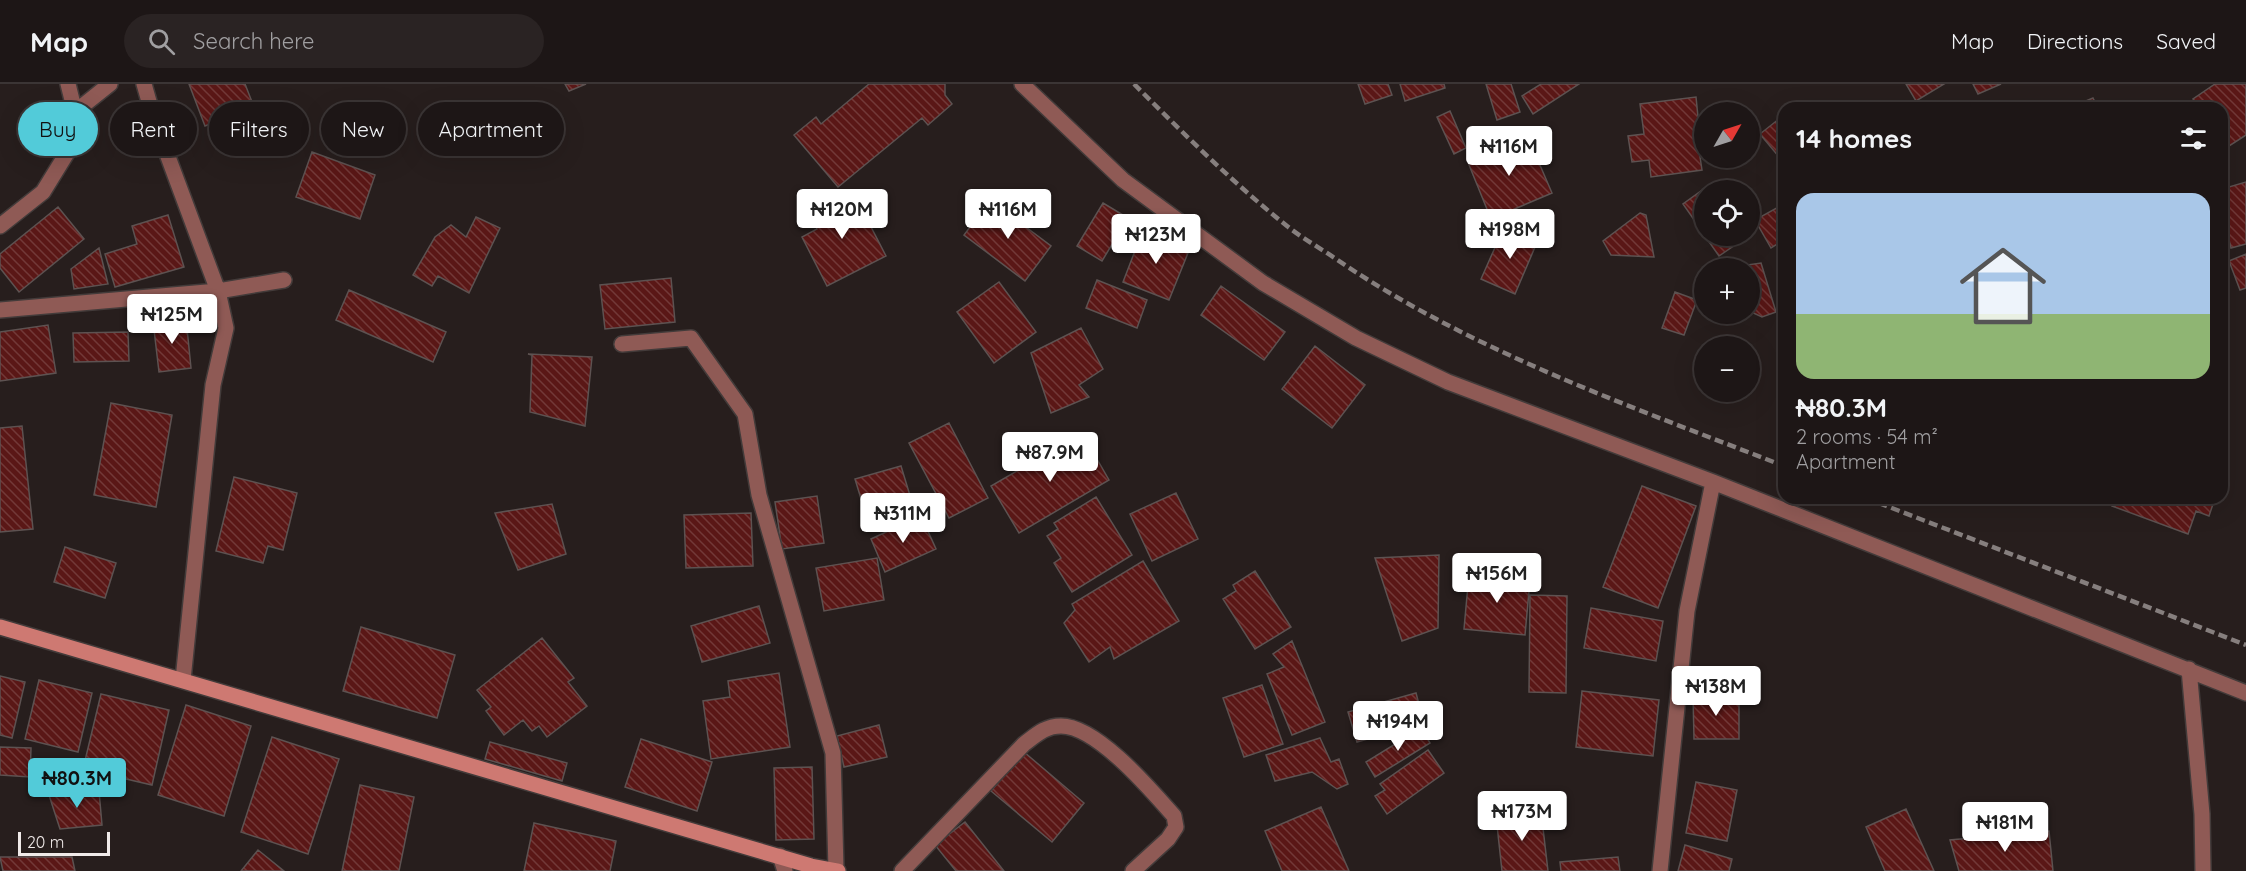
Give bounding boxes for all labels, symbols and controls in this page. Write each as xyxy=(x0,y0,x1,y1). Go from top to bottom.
search box xyxy=(124,14,544,68)
text: Map xyxy=(30,24,88,59)
icon: search xyxy=(145,25,178,58)
text: Search here xyxy=(193,27,315,55)
text: Map xyxy=(1951,28,1994,54)
text: Directions xyxy=(2027,28,2123,54)
text: Saved xyxy=(2156,28,2216,54)
chip: Buy xyxy=(18,102,98,156)
chip: Rent xyxy=(110,102,197,156)
chip: Filters xyxy=(209,102,309,156)
chip: New xyxy=(321,102,406,156)
chip: Apartment xyxy=(418,102,564,156)
north arrow xyxy=(1694,102,1760,168)
map controls xyxy=(1694,102,1760,402)
text: 14 homes xyxy=(1796,122,1912,155)
icon: filters xyxy=(2177,122,2210,155)
pin: ₦116M xyxy=(1467,126,1551,177)
text: ₦116M xyxy=(1480,133,1538,158)
button: locate xyxy=(1694,180,1760,246)
pin: ₦120M xyxy=(800,189,884,240)
pin: ₦116M xyxy=(966,189,1050,240)
text: ₦120M xyxy=(811,196,873,221)
text: ₦116M xyxy=(979,196,1037,221)
pin: ₦198M xyxy=(1468,209,1552,260)
pin: ₦123M xyxy=(1114,214,1198,265)
text: ₦198M xyxy=(1479,216,1541,241)
text: ₦123M xyxy=(1126,221,1186,246)
icon: home xyxy=(1949,232,2057,340)
button: + xyxy=(1694,258,1760,324)
pin: ₦125M xyxy=(130,294,214,345)
text: ₦125M xyxy=(141,301,203,326)
button: − xyxy=(1694,336,1760,402)
text: ₦80.3M xyxy=(1796,391,1887,424)
text: 2 rooms · 54 m² xyxy=(1796,424,1938,449)
pin: ₦87.9M xyxy=(1001,432,1099,483)
text: ₦87.9M xyxy=(1016,439,1084,464)
text: Apartment xyxy=(1796,449,1896,474)
pin: ₦311M xyxy=(861,493,945,544)
text: ₦311M xyxy=(874,500,932,525)
pin: ₦156M xyxy=(1455,553,1539,604)
text: ₦156M xyxy=(1466,560,1528,585)
pin: ₦138M xyxy=(1674,666,1758,717)
text: ₦138M xyxy=(1686,673,1746,698)
pin: ₦194M xyxy=(1356,701,1440,752)
text: ₦194M xyxy=(1367,708,1429,733)
pin: ₦80.3M xyxy=(28,758,126,809)
text: ₦80.3M xyxy=(42,765,112,790)
pin: ₦173M xyxy=(1480,791,1564,842)
text: ₦173M xyxy=(1492,798,1552,823)
pin: ₦181M xyxy=(1963,802,2047,853)
text: ₦181M xyxy=(1976,809,2034,834)
scale bar xyxy=(18,829,110,856)
text: 20 m xyxy=(27,832,64,852)

